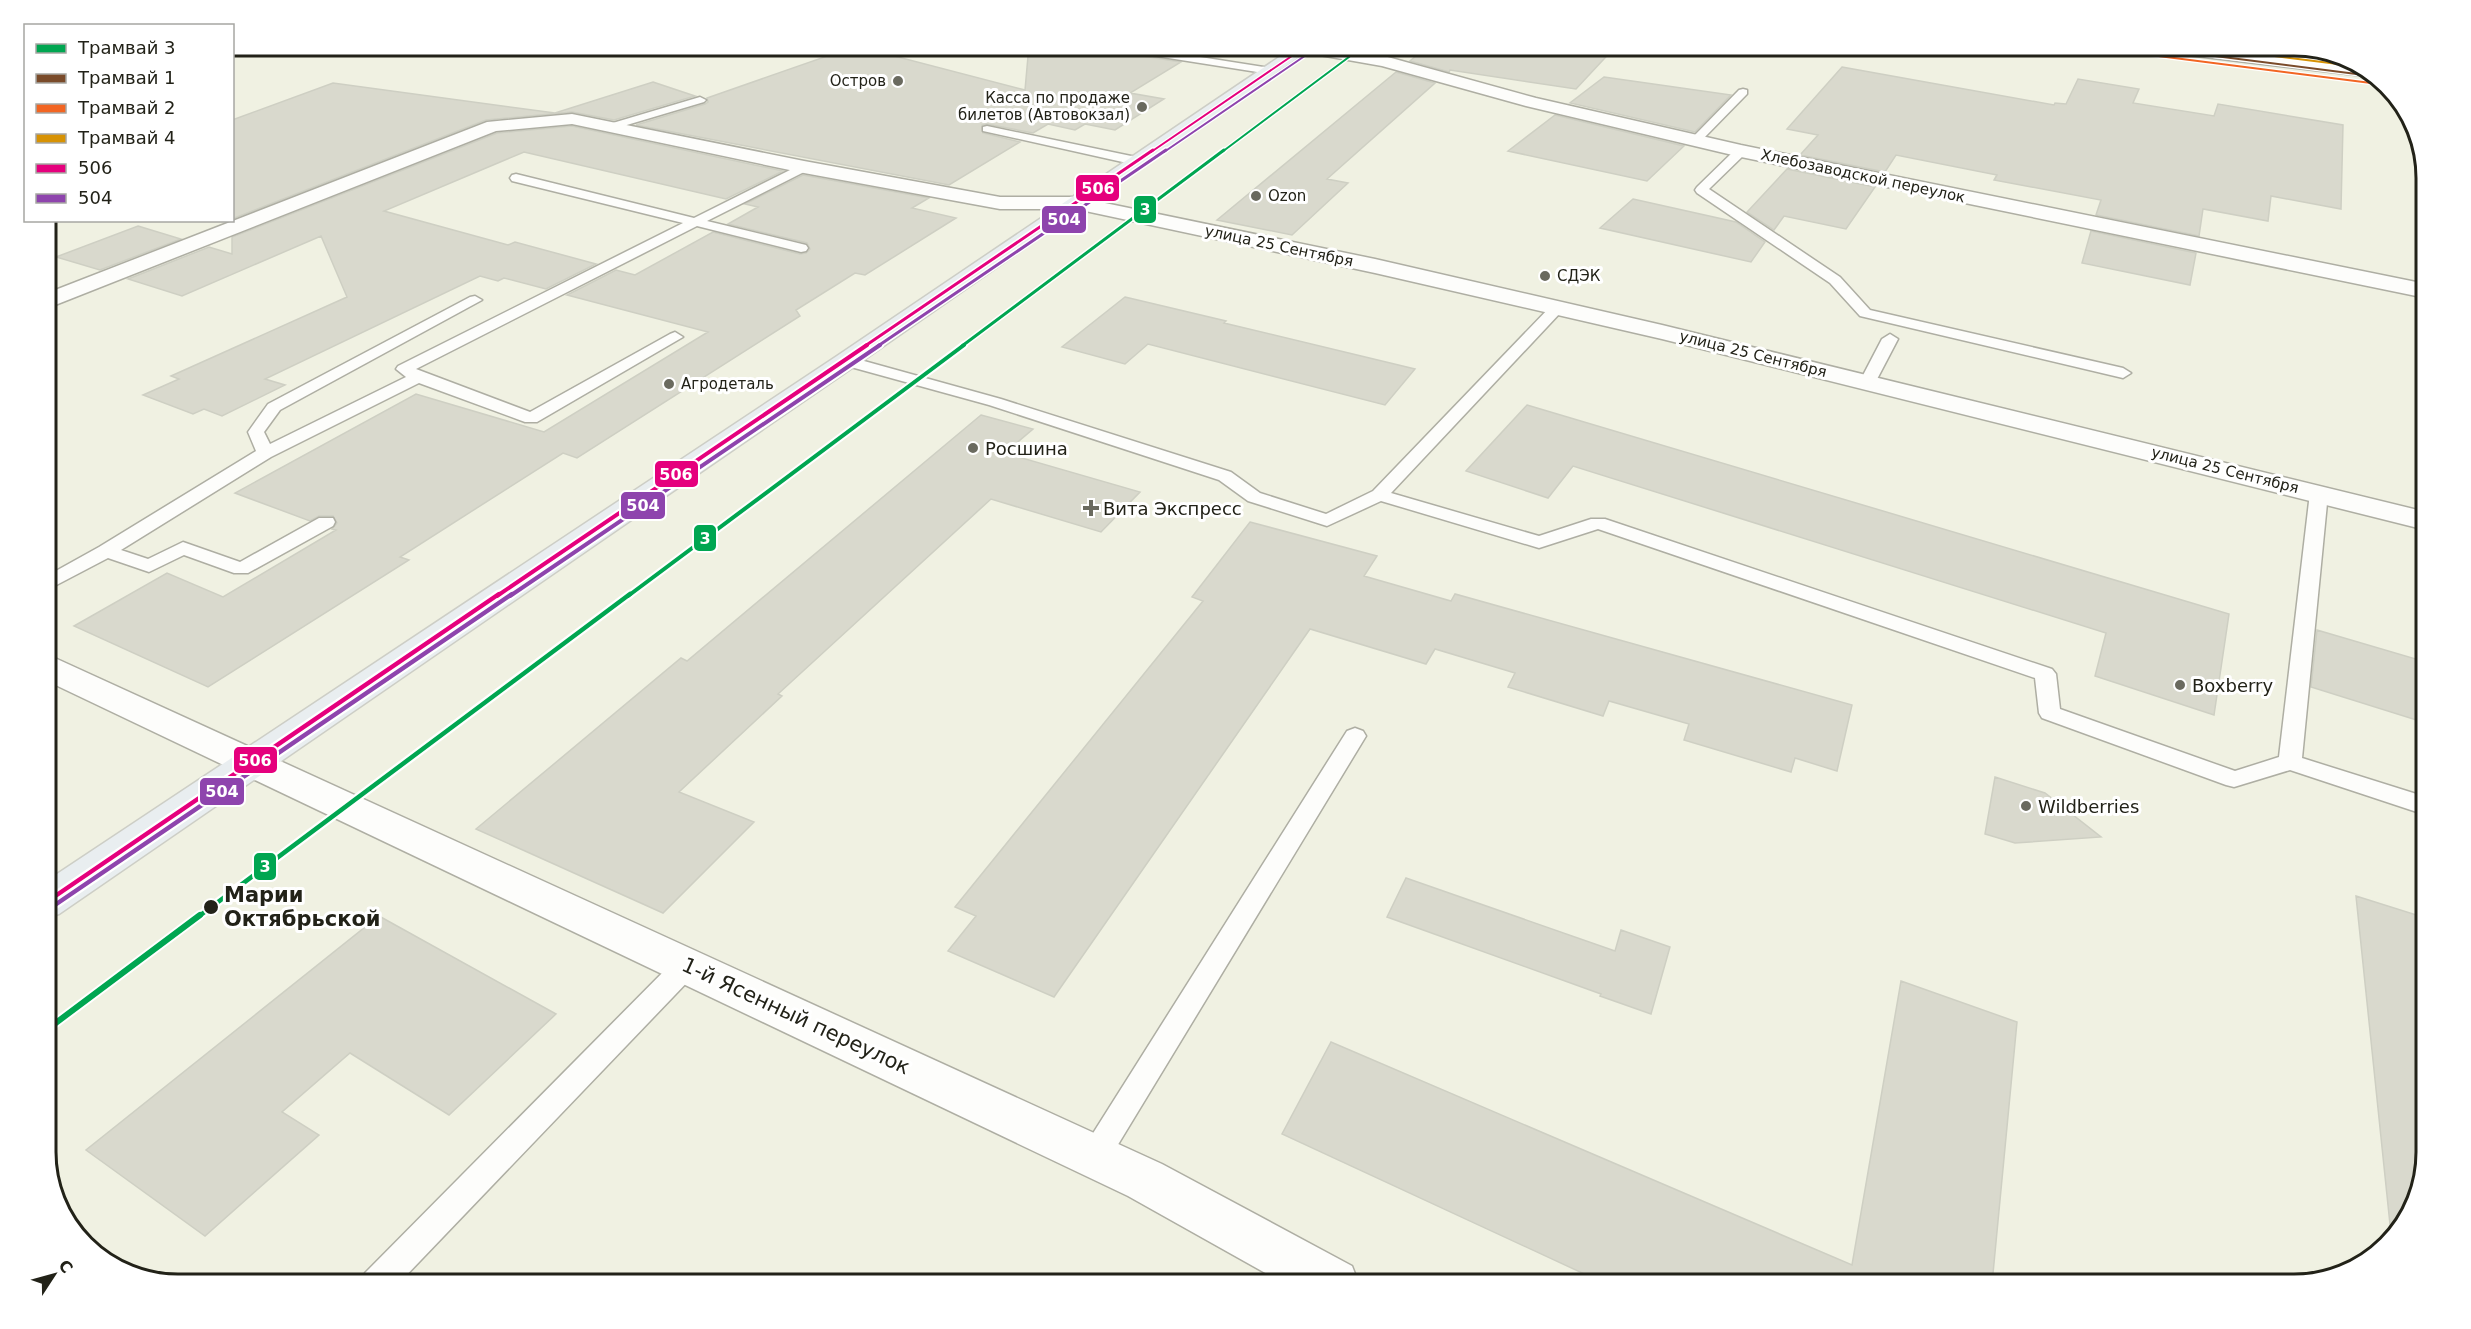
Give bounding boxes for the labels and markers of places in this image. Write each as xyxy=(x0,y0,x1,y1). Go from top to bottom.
place label: Остров xyxy=(830,72,886,90)
marker: Остров xyxy=(891,74,905,88)
place label: Касса по продаже билетов (Автовокзал) xyxy=(958,89,1130,124)
marker: Касса по продаже билетов (Автовокзал) xyxy=(1135,100,1149,114)
place label: Ozon xyxy=(1268,187,1306,205)
marker: Ozon xyxy=(1249,189,1263,203)
place label: СДЭК xyxy=(1557,267,1601,285)
marker: СДЭК xyxy=(1538,269,1552,283)
place label: Агродеталь xyxy=(681,375,774,393)
marker: Агродеталь xyxy=(662,377,676,391)
place label: Росшина xyxy=(985,438,1068,459)
marker: Росшина xyxy=(966,441,980,455)
place label: Вита Экспресс xyxy=(1103,498,1242,519)
marker: Вита Экспресс xyxy=(1084,501,1098,515)
place label: Boxberry xyxy=(2192,675,2273,696)
marker: Boxberry xyxy=(2173,678,2187,692)
place label: Wildberries xyxy=(2038,796,2139,817)
marker: Wildberries xyxy=(2019,799,2033,813)
place label: Марии Октябрьской xyxy=(224,883,381,931)
marker: Марии Октябрьской xyxy=(202,898,220,916)

